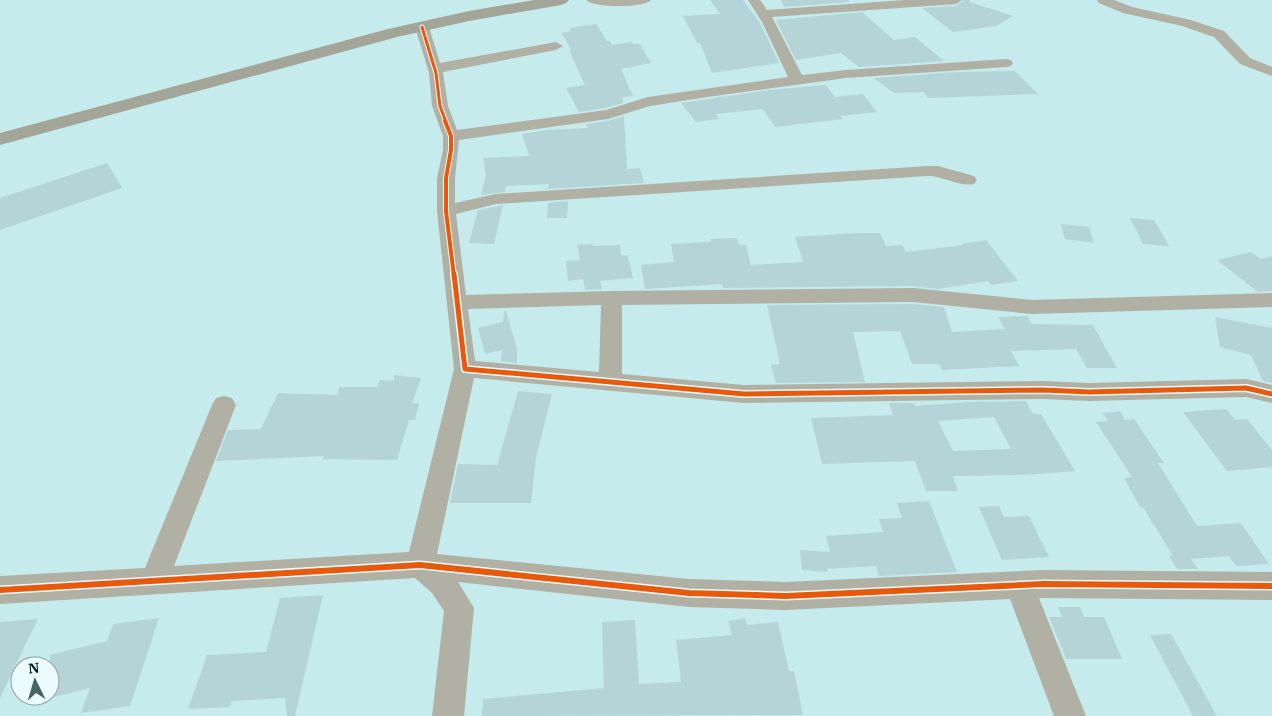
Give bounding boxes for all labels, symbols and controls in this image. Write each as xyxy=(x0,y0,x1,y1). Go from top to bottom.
north arrow xyxy=(10,656,60,706)
text: N xyxy=(28,659,40,677)

